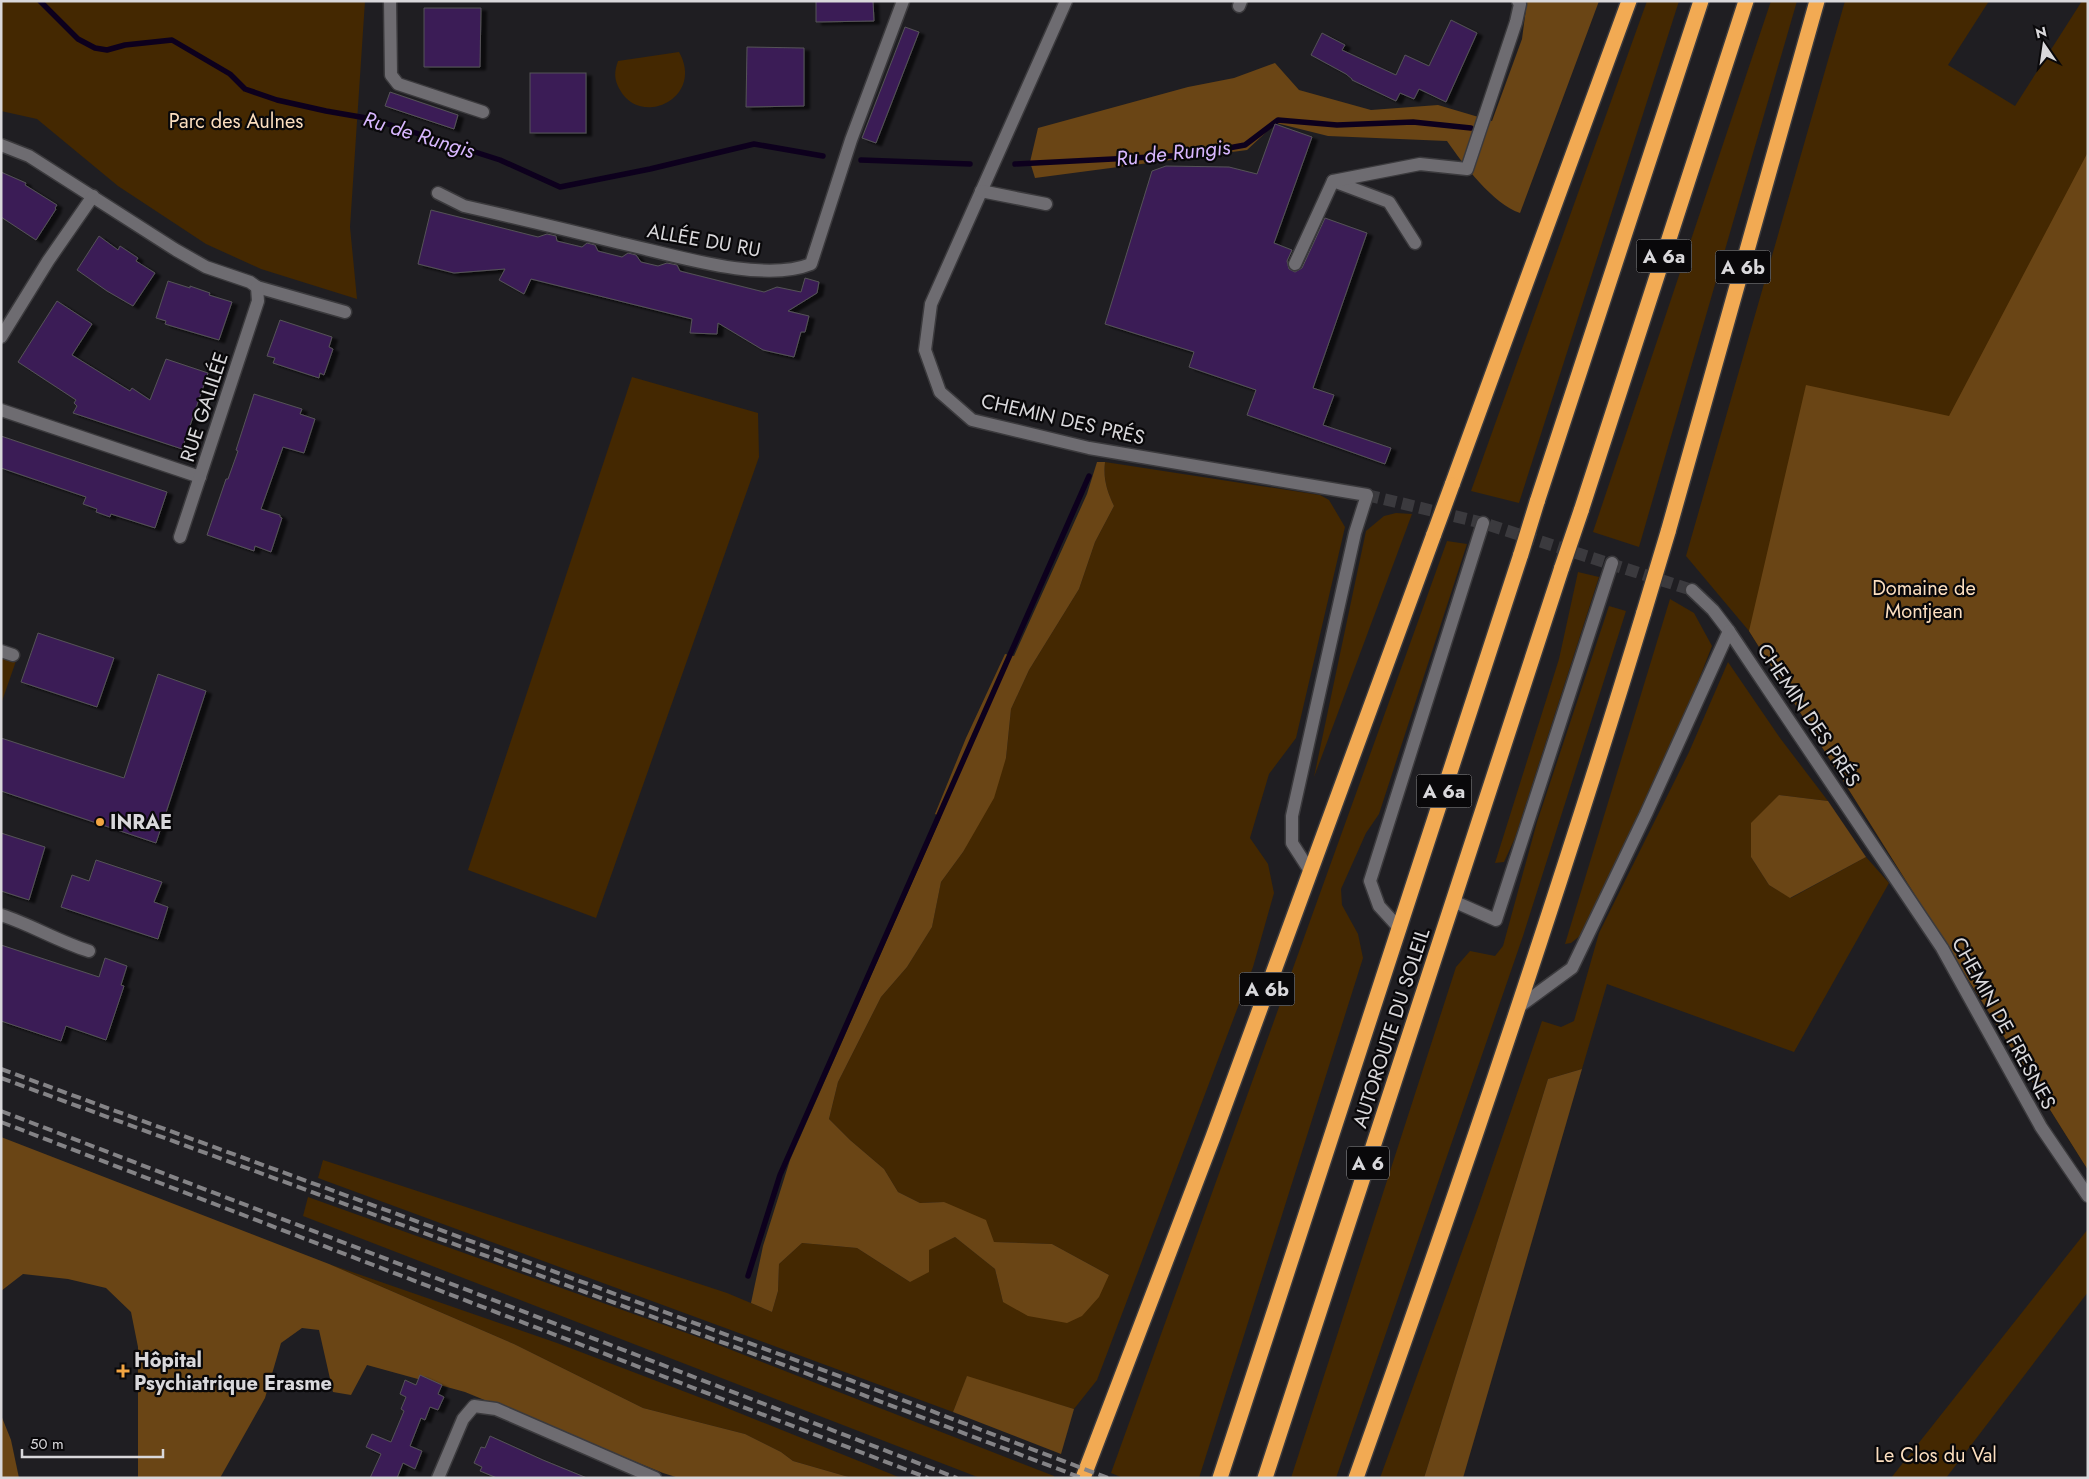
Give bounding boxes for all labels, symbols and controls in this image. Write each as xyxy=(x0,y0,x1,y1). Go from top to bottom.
north arrow xyxy=(2019,20,2069,70)
text: N xyxy=(2033,21,2049,43)
water label: Ru de Rungis xyxy=(360,104,479,166)
park label: Parc des Aulnes xyxy=(169,107,303,136)
water label: Ru de Rungis xyxy=(1114,132,1232,174)
street label: ALLÉE DU RU xyxy=(645,216,763,265)
road number: A 6a xyxy=(1636,240,1692,272)
road number: A 6b xyxy=(1716,250,1770,284)
street label: RUE GALILÉE xyxy=(173,349,236,466)
street label: CHEMIN DES PRÉS xyxy=(978,387,1148,452)
park label: Domaine de Montjean xyxy=(1872,574,1976,626)
street label: CHEMIN DES PRÉS xyxy=(1750,638,1867,793)
road number: A 6a xyxy=(1416,774,1472,808)
place label: INRAE xyxy=(110,808,172,837)
marker: INRAE xyxy=(94,816,106,828)
street label: AUTOROUTE DU SOLEIL xyxy=(1345,925,1437,1132)
street label: CHEMIN DE FRESNES xyxy=(1944,932,2063,1115)
road number: A 6b xyxy=(1240,972,1294,1006)
road number: A 6 xyxy=(1347,1146,1389,1180)
place label: Hôpital Psychiatrique Erasme xyxy=(134,1346,332,1398)
marker: Hôpital Psychiatrique Erasme xyxy=(116,1364,130,1378)
scale bar xyxy=(22,1426,164,1458)
text: 50 m xyxy=(30,1433,64,1455)
park label: Le Clos du Val xyxy=(1875,1441,1997,1470)

